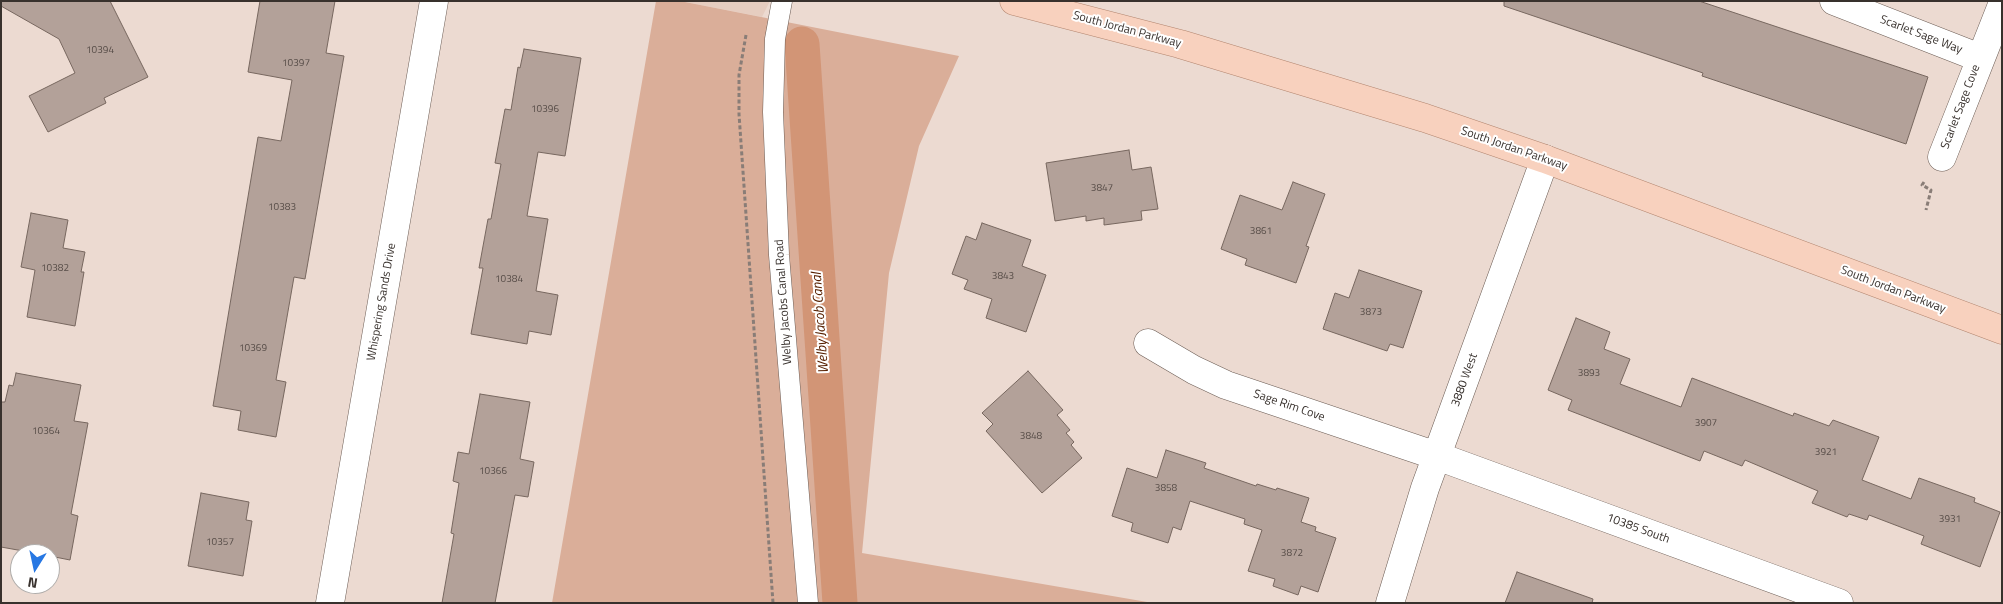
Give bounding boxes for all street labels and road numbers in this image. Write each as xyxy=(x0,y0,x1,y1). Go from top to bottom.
street label: South Jordan Parkway xyxy=(1071,9,1183,51)
street label: Scarlet Sage Way xyxy=(1878,13,1964,57)
street label: Scarlet Sage Cove xyxy=(1938,63,1984,151)
street label: South Jordan Parkway xyxy=(1459,124,1569,174)
street label: Welby Jacobs Canal Road xyxy=(772,239,796,365)
street label: Whispering Sands Drive xyxy=(365,242,399,362)
street label: South Jordan Parkway xyxy=(1838,263,1948,317)
street label: 3880 West xyxy=(1449,351,1481,409)
street label: Sage Rim Cove xyxy=(1251,387,1327,425)
street label: 10385 South xyxy=(1604,511,1672,547)

